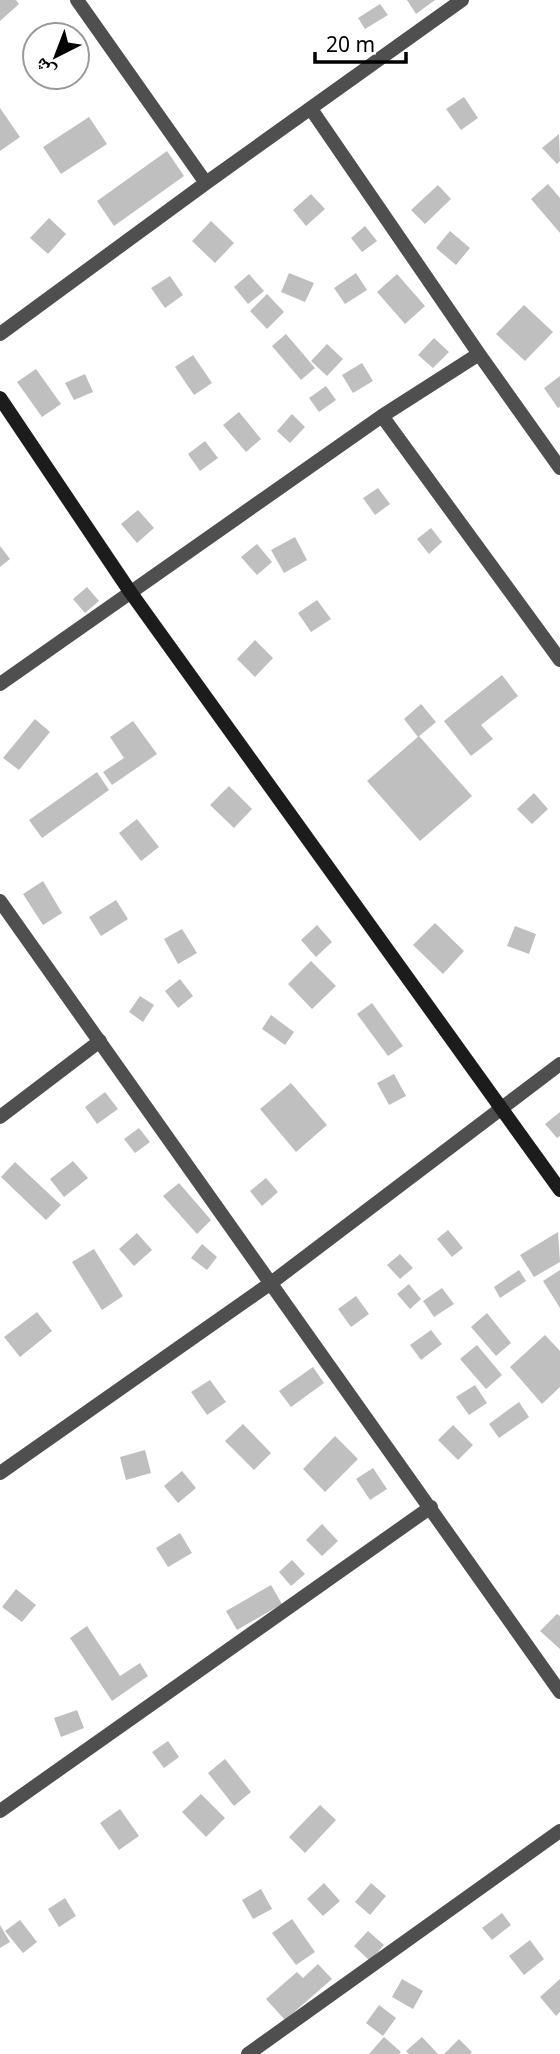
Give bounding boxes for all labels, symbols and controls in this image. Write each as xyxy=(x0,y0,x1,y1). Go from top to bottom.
north arrow xyxy=(21,21,91,91)
scale bar xyxy=(315,21,406,65)
text: 20 m xyxy=(326,30,375,58)
text: ش xyxy=(28,52,61,85)

